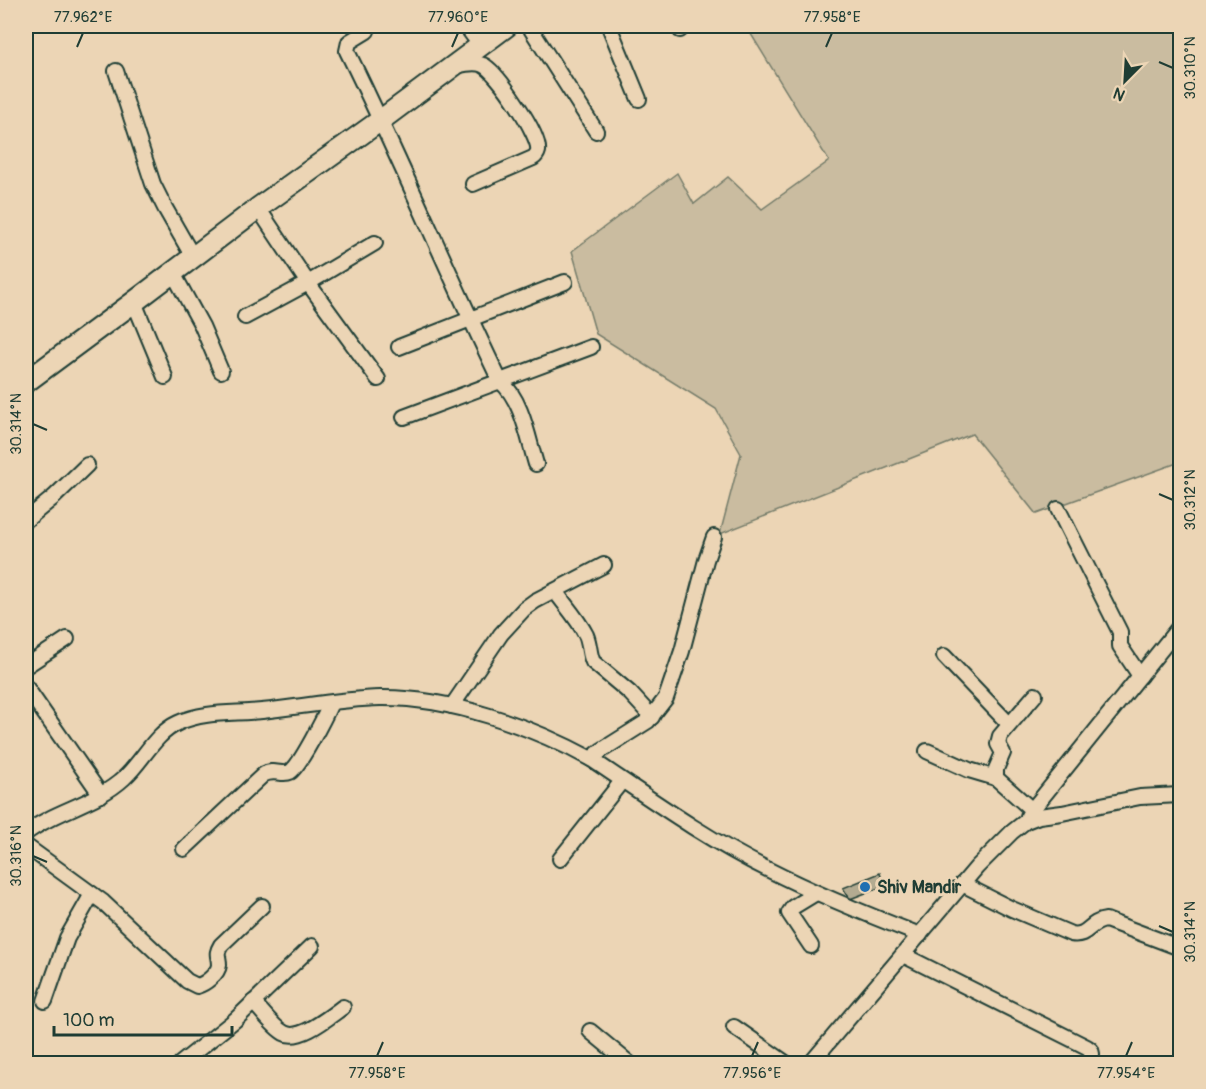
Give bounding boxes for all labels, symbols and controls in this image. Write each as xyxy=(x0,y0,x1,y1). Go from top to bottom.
text: 77.962°E xyxy=(54,8,112,27)
text: 77.960°E xyxy=(428,8,488,27)
text: 77.958°E xyxy=(804,8,861,27)
text: 30.310°N xyxy=(1181,36,1200,100)
north arrow xyxy=(1095,51,1155,111)
text: N xyxy=(1110,82,1128,105)
text: 30.314°N xyxy=(7,393,26,455)
text: 30.312°N xyxy=(1181,469,1200,531)
text: 30.316°N xyxy=(7,825,26,887)
place label: Shiv Mandir xyxy=(877,876,962,899)
marker: Shiv Mandir xyxy=(858,880,872,894)
text: 30.314°N xyxy=(1181,901,1200,963)
scale bar xyxy=(54,999,232,1037)
text: 100 m xyxy=(63,1009,115,1032)
text: 77.958°E xyxy=(349,1064,406,1083)
text: 77.956°E xyxy=(723,1064,781,1083)
text: 77.954°E xyxy=(1097,1064,1155,1083)

